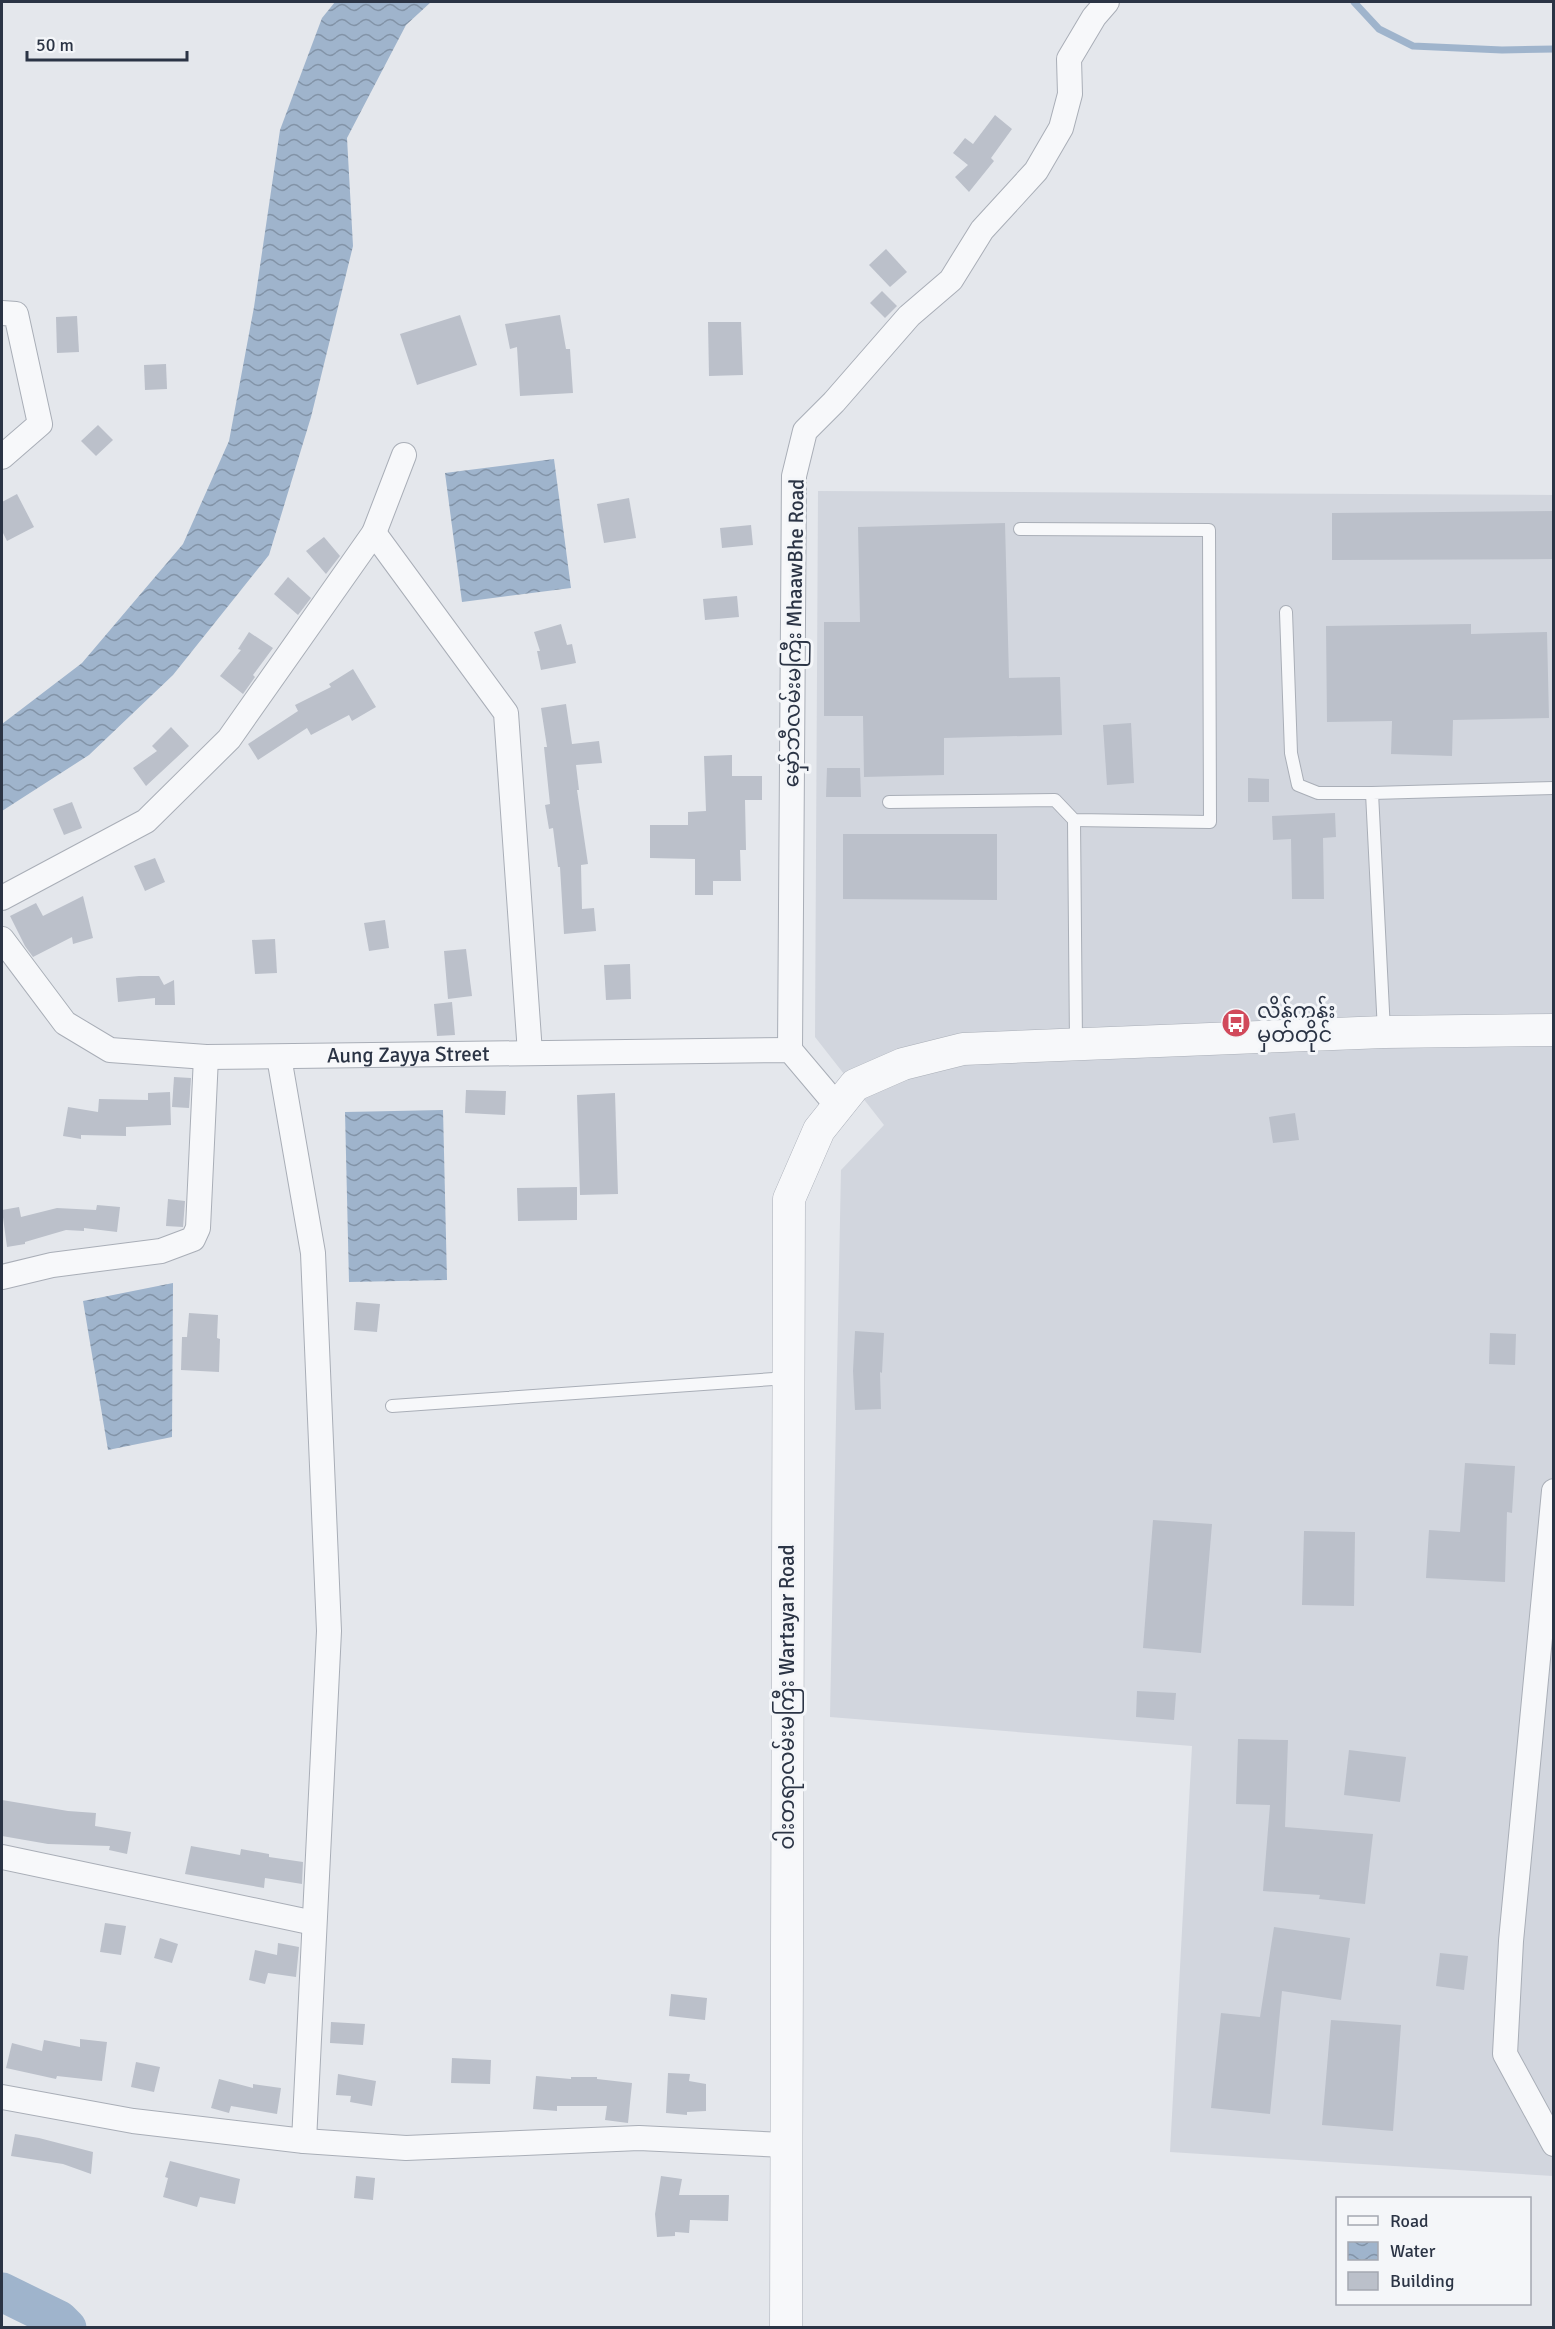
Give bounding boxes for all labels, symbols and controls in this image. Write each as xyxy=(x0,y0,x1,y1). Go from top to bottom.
scale bar xyxy=(27,24,188,62)
text: 50 m xyxy=(36,34,74,56)
street label: မှော်ဘီလမ်းမကြီး MhaawBhe Road xyxy=(775,478,814,788)
place label: လိန်ကုန်း မှတ်တိုင် xyxy=(1257,995,1335,1052)
bus stop icon: လိန်ကုန်း မှတ်တိုင် xyxy=(1220,1007,1252,1039)
street label: Aung Zayya Street xyxy=(327,1041,490,1069)
street label: ဝါးတရာလမ်းမကြီး Wartayar Road xyxy=(771,1544,804,1850)
legend xyxy=(1336,2197,1531,2305)
text: Road xyxy=(1390,2210,1429,2232)
text: Water xyxy=(1390,2240,1436,2262)
text: Building xyxy=(1390,2270,1454,2292)

